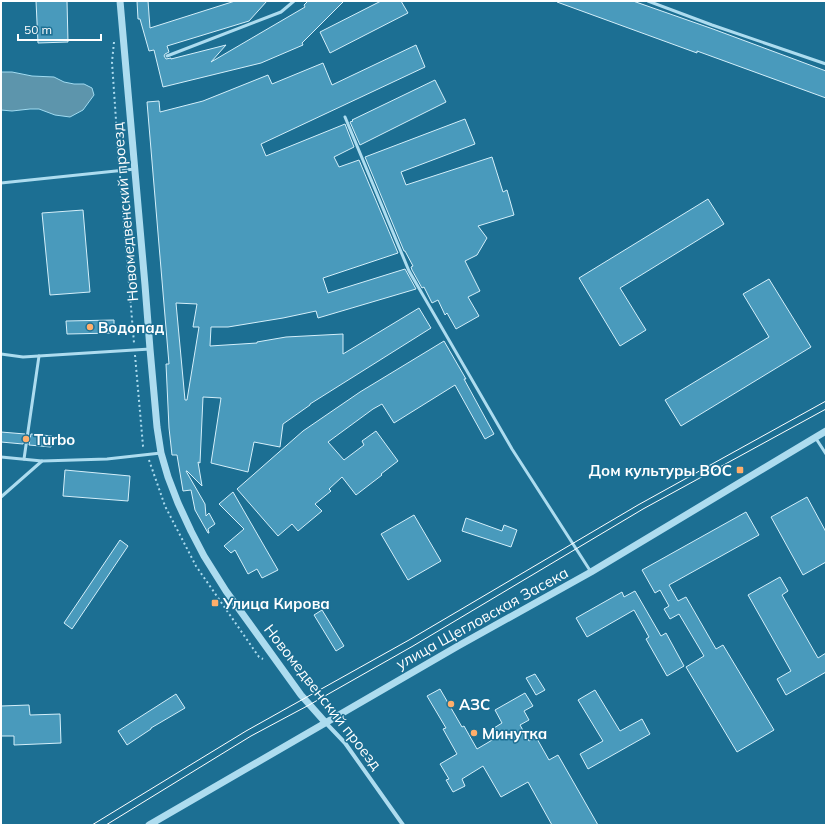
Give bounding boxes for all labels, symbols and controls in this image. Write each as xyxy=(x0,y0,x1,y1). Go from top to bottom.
scale bar xyxy=(18,16,101,42)
text: 50 m xyxy=(24,22,52,37)
street label: Новомедвенский проезд xyxy=(108,122,142,302)
place label: Водопад xyxy=(98,318,165,337)
marker: Водопад xyxy=(85,322,95,332)
place label: Turbo xyxy=(34,430,75,449)
marker: Turbo xyxy=(21,434,31,444)
place label: Дом культуры ВОС xyxy=(589,461,732,480)
marker: Дом культуры ВОС xyxy=(735,465,745,475)
street label: улица Щегловская Засека xyxy=(393,563,571,673)
place label: Улица Кирова xyxy=(222,594,330,613)
marker: Улица Кирова xyxy=(210,598,220,608)
street label: Новомедвенский проезд xyxy=(260,620,386,774)
place label: АЗС xyxy=(459,695,490,714)
marker: АЗС xyxy=(446,699,456,709)
place label: Минутка xyxy=(482,724,547,743)
marker: Минутка xyxy=(469,728,479,738)

